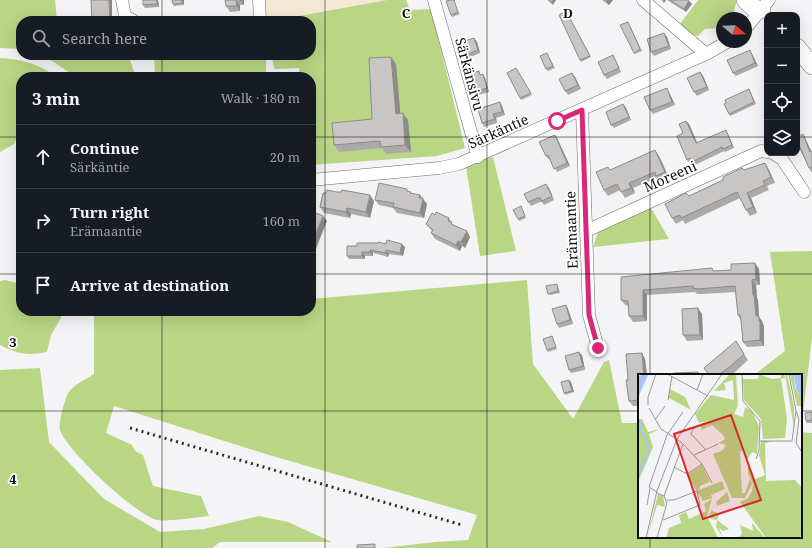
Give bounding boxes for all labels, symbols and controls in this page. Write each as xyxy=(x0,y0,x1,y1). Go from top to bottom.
text: C xyxy=(402,4,411,22)
text: D xyxy=(563,4,573,22)
north arrow xyxy=(716,12,752,48)
map controls xyxy=(764,12,800,156)
button: + xyxy=(764,12,800,48)
search box xyxy=(16,16,316,60)
icon: search xyxy=(30,27,52,49)
text: Search here xyxy=(62,28,147,48)
street label: Särkänsivu xyxy=(451,35,489,113)
button: − xyxy=(764,48,800,84)
button: locate xyxy=(764,84,800,120)
text: 3 min xyxy=(32,87,80,110)
text: Walk · 180 m xyxy=(221,89,300,107)
street label: Särkäntie xyxy=(465,109,531,153)
route start xyxy=(548,112,566,130)
button: layers xyxy=(764,120,800,156)
text: Continue xyxy=(70,138,139,158)
icon: ahead xyxy=(32,146,54,168)
text: 20 m xyxy=(270,148,300,166)
street label: Moreeni xyxy=(640,156,700,196)
text: Särkäntie xyxy=(70,158,130,176)
street label: Erämaantie xyxy=(560,191,582,269)
text: Turn right xyxy=(70,202,149,222)
icon: right xyxy=(32,210,54,232)
text: 160 m xyxy=(263,212,300,230)
text: Erämaantie xyxy=(70,222,142,240)
icon: arrive xyxy=(32,274,54,296)
text: Arrive at destination xyxy=(70,275,229,295)
text: 3 xyxy=(9,333,17,351)
route end xyxy=(589,339,607,357)
inset map xyxy=(638,374,802,538)
text: 4 xyxy=(9,470,17,488)

